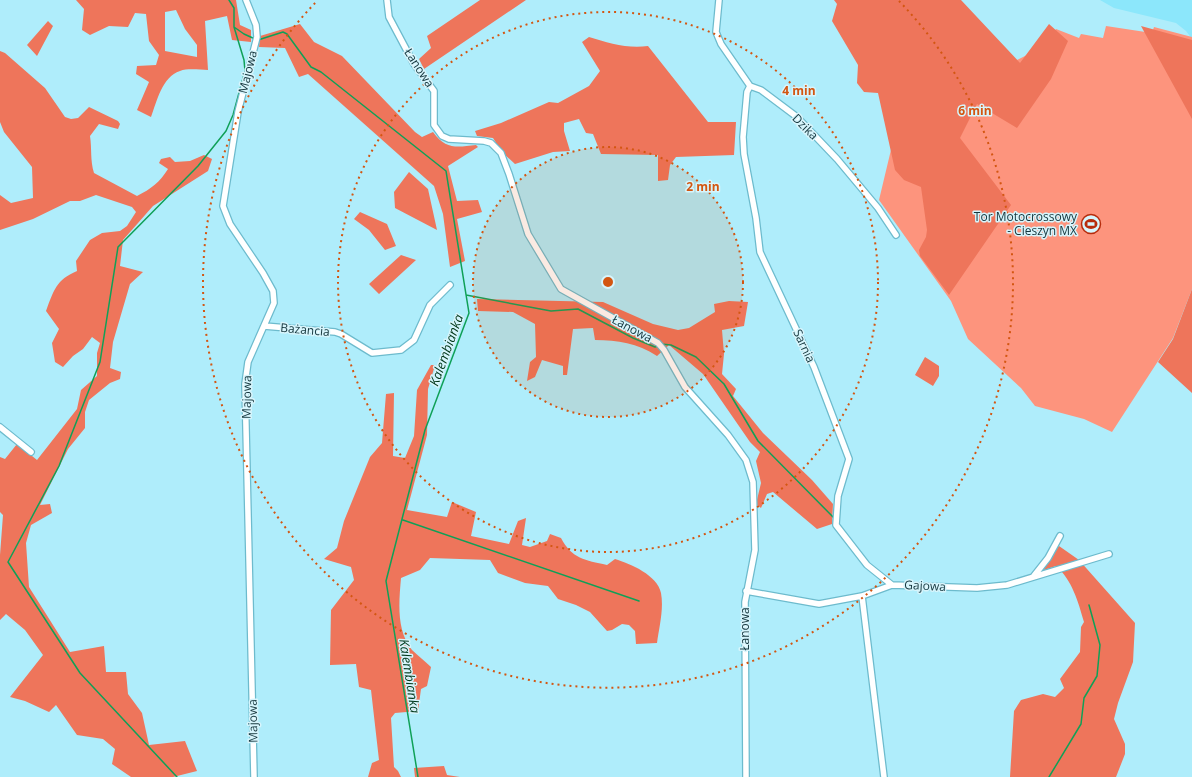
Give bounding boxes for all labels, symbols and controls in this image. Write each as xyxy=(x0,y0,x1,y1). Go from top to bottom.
street label: Łanowa xyxy=(400,45,438,91)
street label: Majowa xyxy=(234,49,261,95)
text: 4 min xyxy=(782,82,816,99)
text: 6 min xyxy=(958,102,992,119)
street label: Dzika xyxy=(789,110,822,143)
text: 2 min xyxy=(686,178,720,195)
place label: Tor Motocrossowy - Cieszyn MX xyxy=(974,208,1078,239)
sports icon: Tor Motocrossowy - Cieszyn MX xyxy=(1080,213,1102,235)
centre of rings xyxy=(601,275,615,289)
water label: Kalembianka xyxy=(425,311,468,388)
street label: Łanowa xyxy=(609,311,655,346)
street label: Bażancia xyxy=(280,319,330,340)
street label: Sarnia xyxy=(789,326,820,365)
street label: Majowa xyxy=(238,375,255,419)
street label: Gajowa xyxy=(904,576,946,595)
street label: Łanowa xyxy=(736,607,753,651)
water label: Kalembianka xyxy=(395,638,425,715)
street label: Majowa xyxy=(244,699,261,743)

